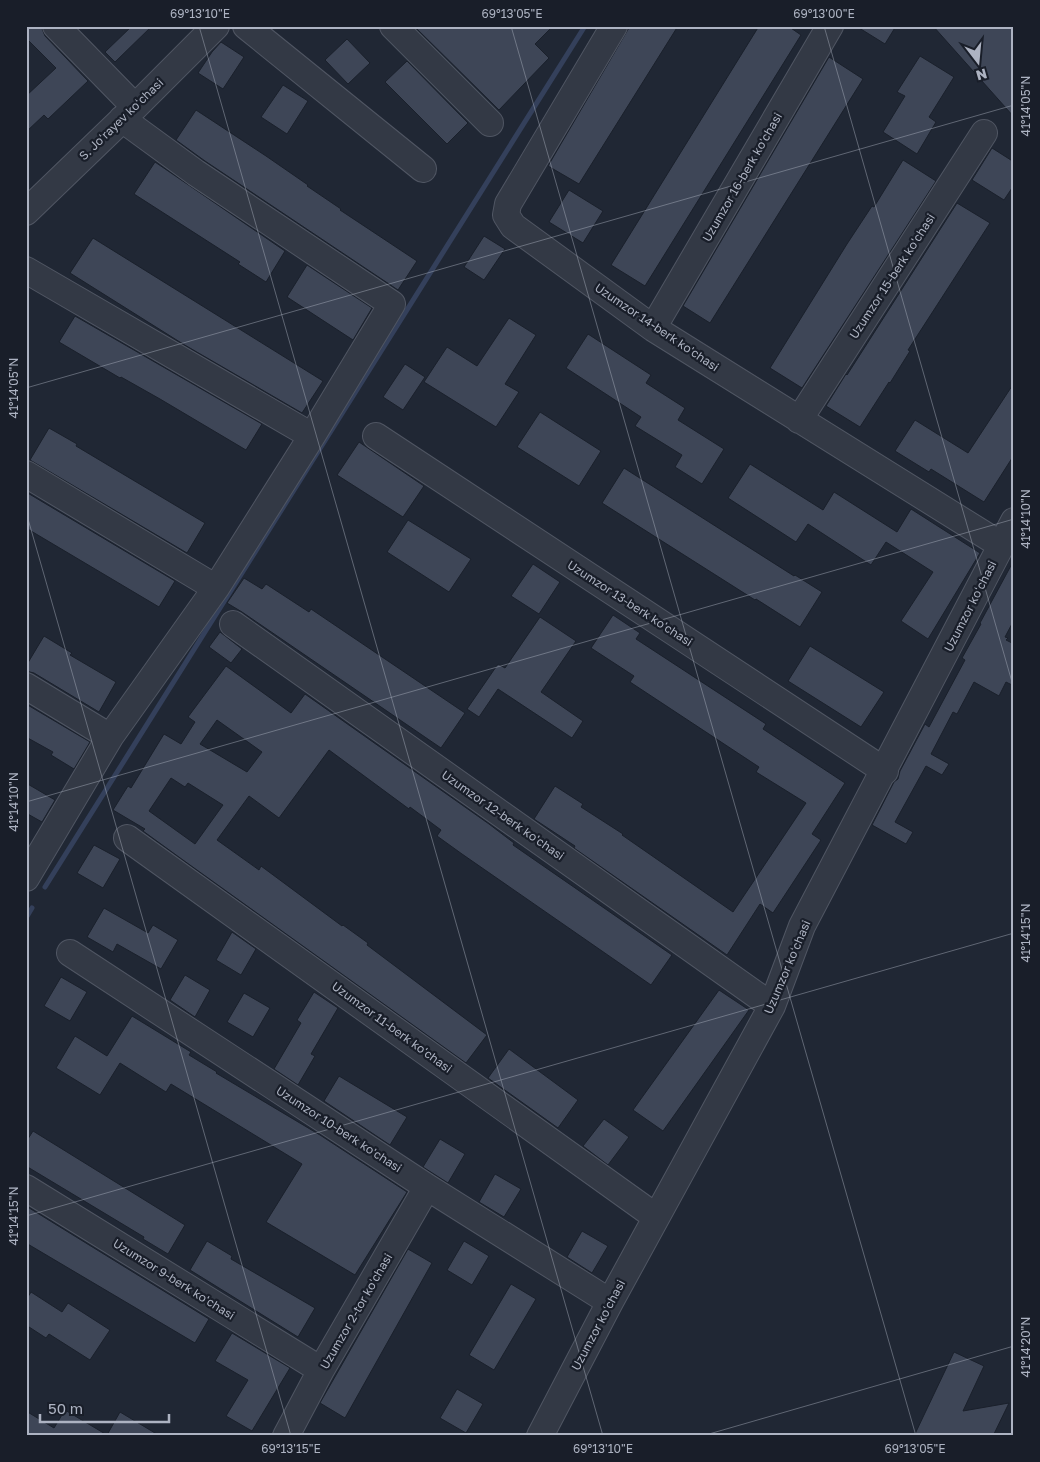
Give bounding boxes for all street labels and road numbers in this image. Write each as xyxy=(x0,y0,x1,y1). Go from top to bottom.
street label: S. Joʻrayev koʻchasi xyxy=(76,75,166,163)
street label: Uzumzor 16-berk ko'chasi xyxy=(699,110,785,244)
street label: Uzumzor 15-berk ko'chasi xyxy=(846,211,938,341)
street label: Uzumzor 14-berk ko'chasi xyxy=(592,280,722,374)
street label: Uzumzor 13-berk ko'chasi xyxy=(565,557,695,649)
street label: Uzumzor koʻchasi xyxy=(941,558,999,654)
street label: Uzumzor 12-berk ko'chasi xyxy=(439,767,567,863)
street label: Uzumzor koʻchasi xyxy=(760,918,814,1016)
street label: Uzumzor 11-berk ko'chasi xyxy=(329,978,455,1076)
street label: Uzumzor 10-berk ko'chasi xyxy=(273,1083,405,1175)
street label: Uzumzor 9-berk ko'chasi xyxy=(110,1235,238,1323)
street label: Uzumzor 2-tor ko'chasi xyxy=(317,1250,395,1372)
street label: Uzumzor koʻchasi xyxy=(568,1277,628,1373)

